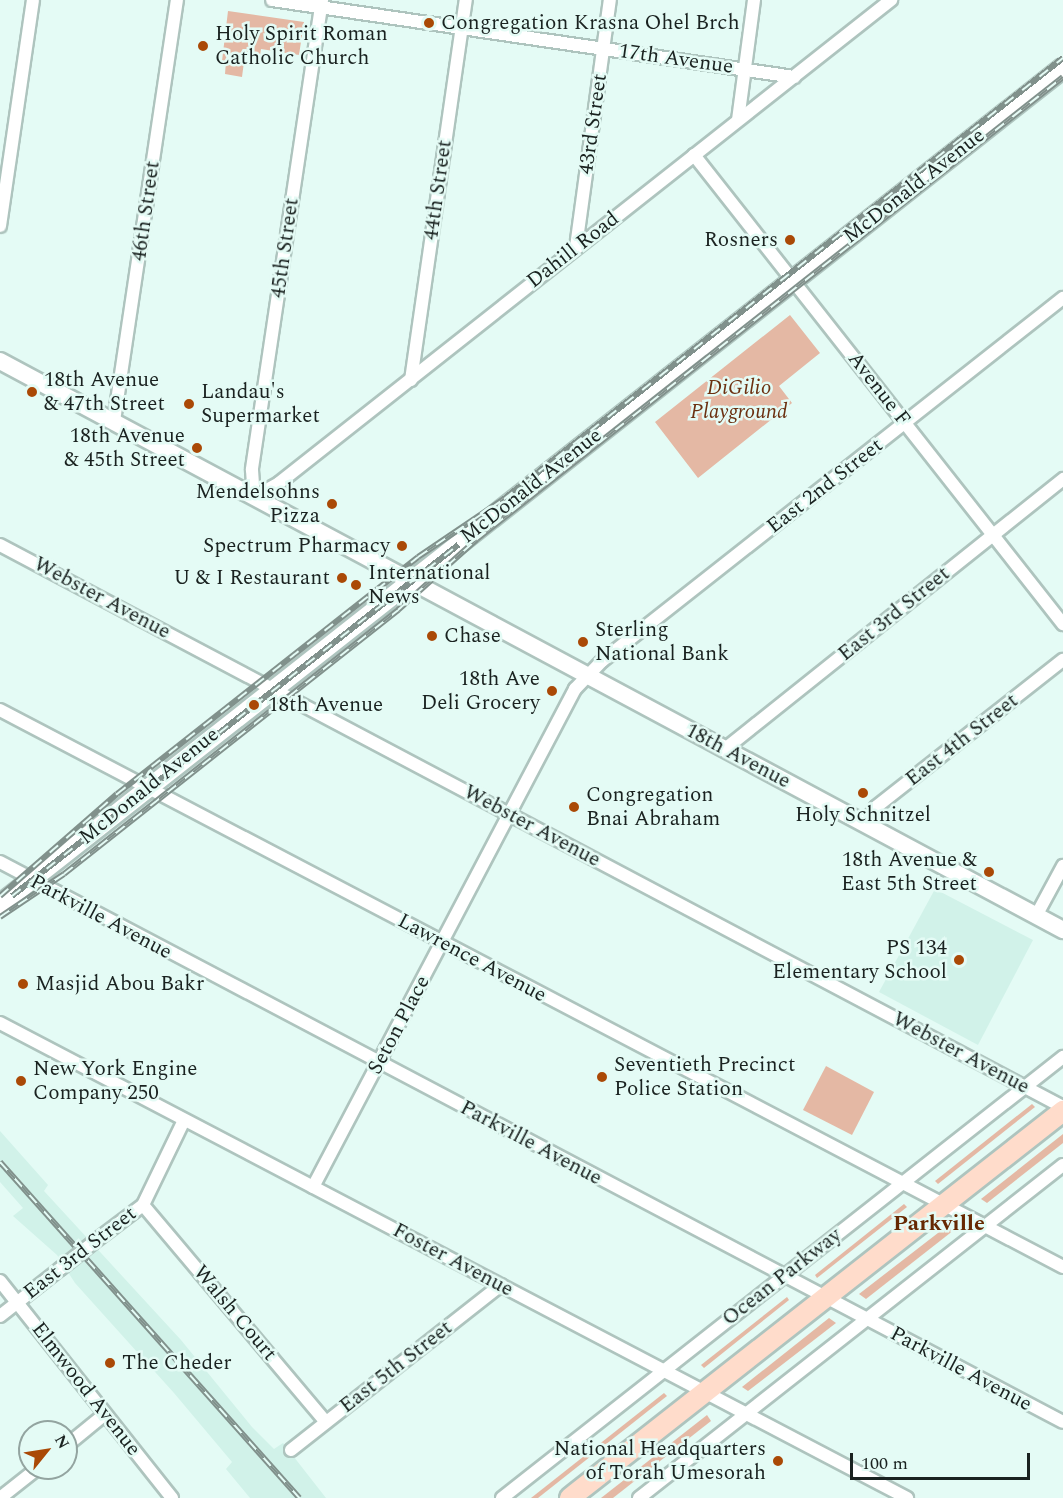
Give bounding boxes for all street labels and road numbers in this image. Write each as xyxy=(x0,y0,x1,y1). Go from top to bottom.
street label: 17th Avenue xyxy=(617,39,735,79)
street label: 43rd Street xyxy=(573,72,613,176)
street label: McDonald Avenue xyxy=(838,123,990,249)
street label: 44th Street xyxy=(418,138,458,242)
street label: 46th Street xyxy=(126,159,166,263)
street label: 45th Street xyxy=(265,196,305,300)
street label: Dahill Road xyxy=(522,206,624,294)
street label: Avenue F xyxy=(842,347,916,431)
street label: McDonald Avenue xyxy=(455,423,607,549)
street label: East 2nd Street xyxy=(762,433,888,539)
street label: Webster Avenue xyxy=(29,551,175,645)
street label: East 3rd Street xyxy=(833,561,955,667)
street label: East 4th Street xyxy=(901,688,1023,792)
street label: 18th Avenue xyxy=(681,718,795,794)
street label: McDonald Avenue xyxy=(74,722,224,850)
street label: Webster Avenue xyxy=(459,779,605,873)
street label: Parkville Avenue xyxy=(26,869,176,965)
street label: Lawrence Avenue xyxy=(393,908,551,1008)
street label: Seton Place xyxy=(363,971,435,1079)
street label: Webster Avenue xyxy=(888,1006,1034,1100)
street label: Parkville Avenue xyxy=(456,1095,606,1191)
street label: East 3rd Street xyxy=(18,1201,142,1305)
street label: Foster Avenue xyxy=(388,1218,518,1302)
street label: Ocean Parkway xyxy=(717,1223,847,1331)
street label: Walsh Court xyxy=(188,1260,282,1366)
street label: East 5th Street xyxy=(335,1315,457,1419)
street label: Elmwood Avenue xyxy=(26,1317,146,1461)
street label: Parkville Avenue xyxy=(886,1321,1036,1417)

